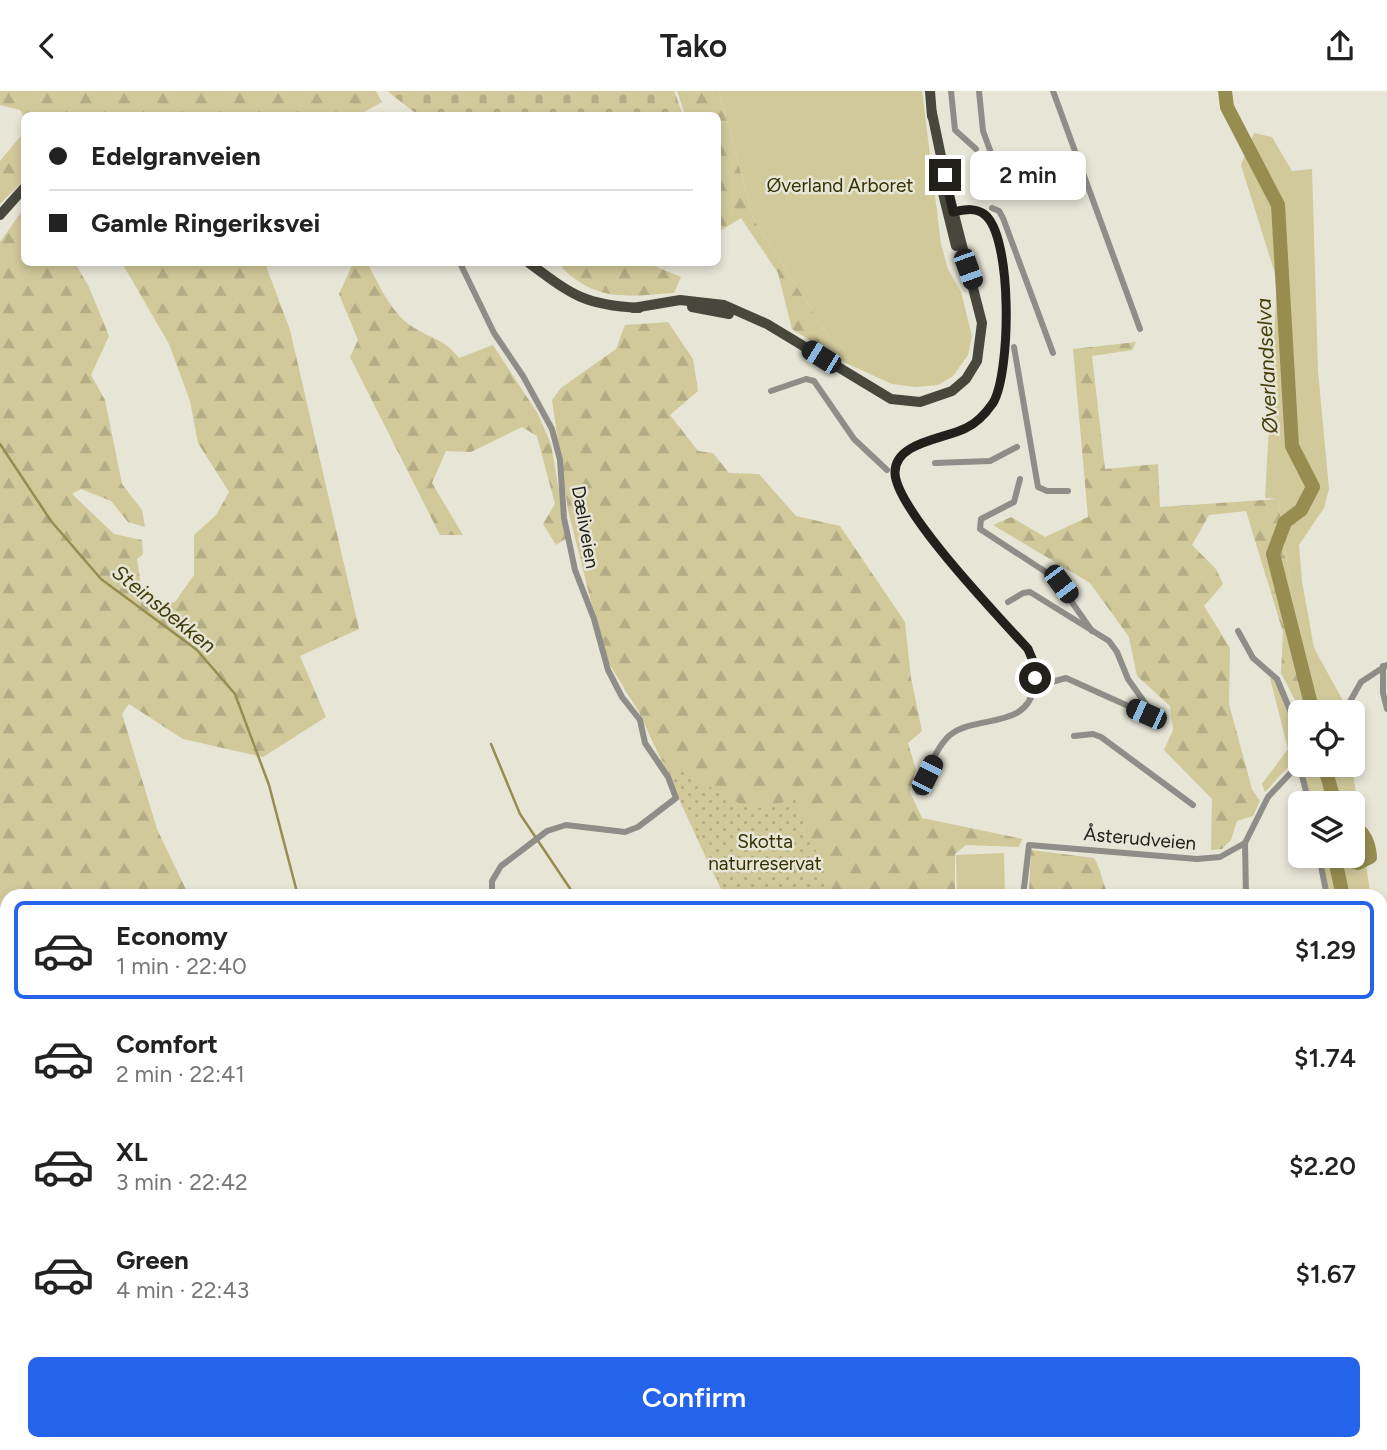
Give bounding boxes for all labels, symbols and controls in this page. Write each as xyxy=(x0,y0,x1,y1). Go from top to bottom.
icon: back xyxy=(28,27,66,65)
text: Tako xyxy=(660,27,727,65)
icon: share xyxy=(1321,27,1359,65)
text: Edelgranveien xyxy=(91,140,261,172)
callout: 2 min xyxy=(970,151,1085,199)
route end xyxy=(929,159,961,191)
text: 2 min xyxy=(999,161,1057,189)
park label: Øverland Arboret xyxy=(766,174,914,197)
text: Gamle Ringeriksvei xyxy=(91,207,320,239)
car xyxy=(951,246,986,292)
water label: Øverlandselva xyxy=(1250,297,1283,436)
car xyxy=(798,337,845,377)
street label: Dæliveien xyxy=(567,484,604,570)
water label: Steinsbekken xyxy=(107,559,221,658)
car xyxy=(1040,561,1083,607)
route start xyxy=(1019,662,1051,694)
car xyxy=(1123,696,1170,732)
map controls xyxy=(1288,700,1365,868)
button: locate xyxy=(1288,700,1365,777)
car xyxy=(909,752,946,798)
button: layers xyxy=(1288,791,1365,868)
street label: Åsterudveien xyxy=(1083,822,1197,855)
park label: Skotta naturreservat xyxy=(708,830,822,875)
icon: car xyxy=(32,919,95,982)
text: Economy xyxy=(116,920,228,952)
text: $1.29 xyxy=(1295,934,1356,966)
text: 1 min · 22:40 xyxy=(116,952,247,980)
icon: car xyxy=(32,1027,95,1090)
text: Comfort xyxy=(116,1028,218,1060)
text: $1.74 xyxy=(1294,1042,1356,1074)
text: 2 min · 22:41 xyxy=(116,1060,245,1088)
icon: car xyxy=(32,1135,95,1198)
text: XL xyxy=(116,1136,148,1168)
text: $2.20 xyxy=(1289,1150,1356,1182)
text: 3 min · 22:42 xyxy=(116,1168,248,1196)
icon: car xyxy=(32,1243,95,1306)
text: Green xyxy=(116,1244,189,1276)
text: $1.67 xyxy=(1295,1258,1356,1290)
text: 4 min · 22:43 xyxy=(116,1276,249,1304)
button: Confirm xyxy=(28,1357,1360,1437)

